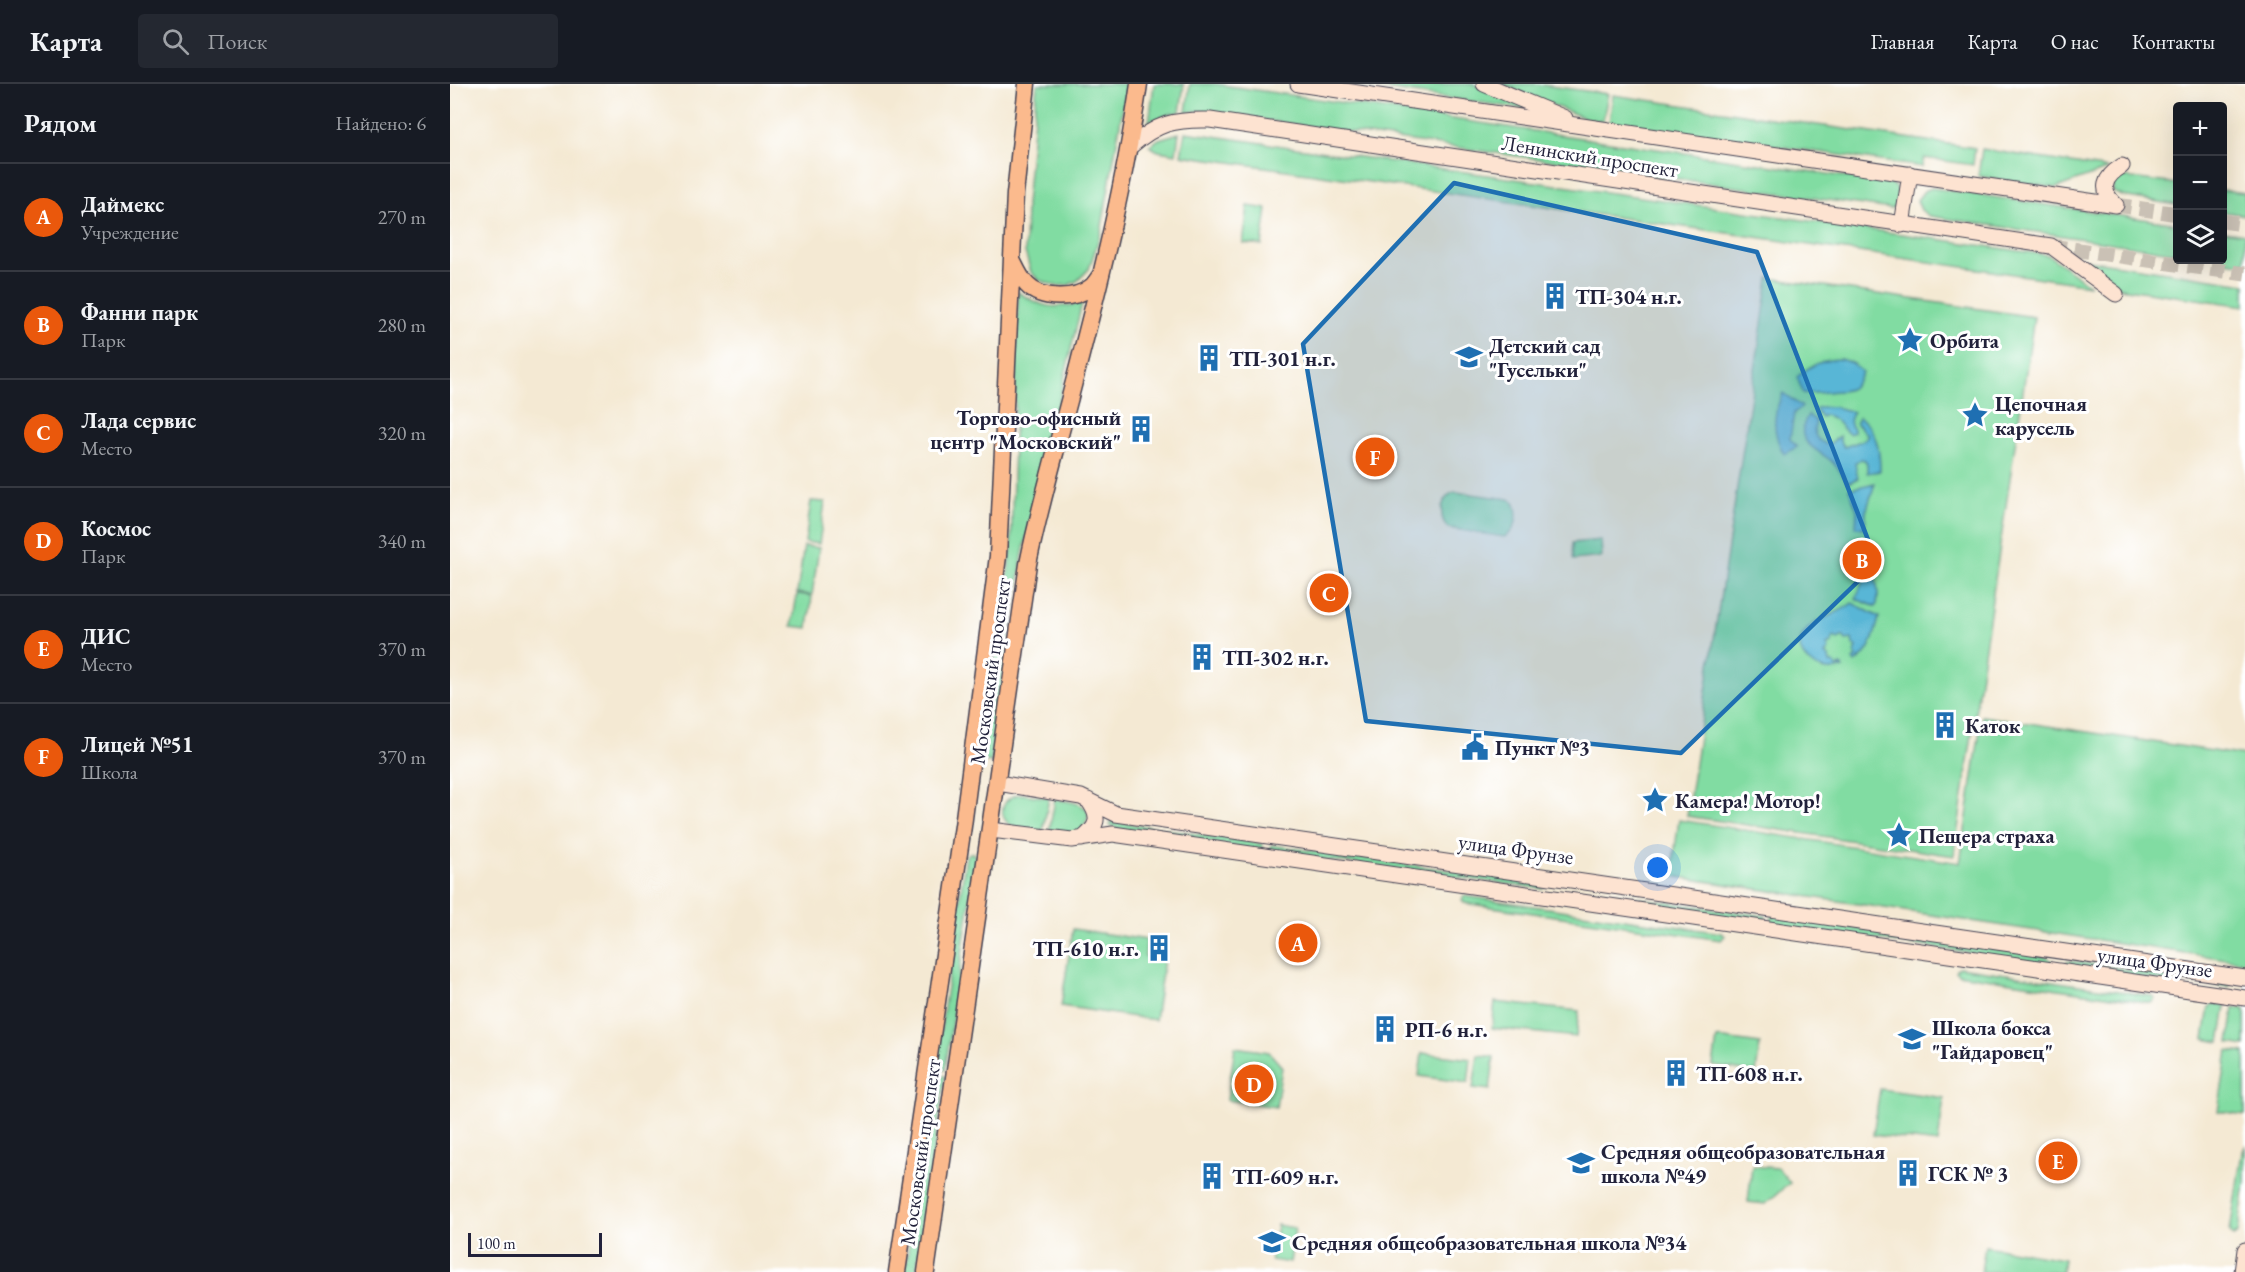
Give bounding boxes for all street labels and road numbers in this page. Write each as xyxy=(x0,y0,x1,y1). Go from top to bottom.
street label: Ленинский проспект xyxy=(1500,129,1681,183)
street label: Московский проспект xyxy=(964,576,1017,766)
street label: улица Фрунзе xyxy=(1457,828,1575,870)
street label: улица Фрунзе xyxy=(2096,941,2214,983)
street label: Московский проспект xyxy=(894,1057,947,1247)

